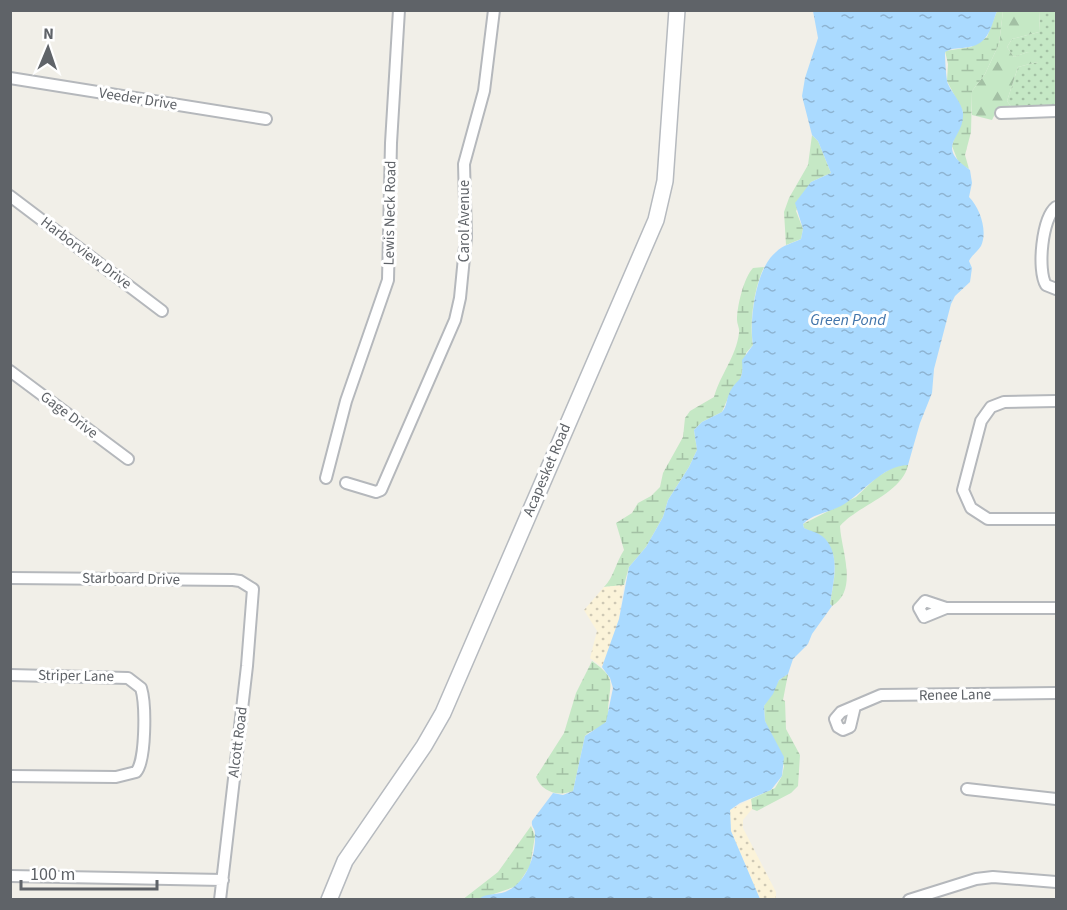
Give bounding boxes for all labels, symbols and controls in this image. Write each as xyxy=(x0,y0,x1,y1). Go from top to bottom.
north arrow xyxy=(18,18,78,78)
text: N xyxy=(43,23,54,45)
street label: Veeder Drive xyxy=(97,82,179,116)
street label: Lewis Neck Road xyxy=(379,160,401,266)
street label: Carol Avenue xyxy=(454,180,475,262)
street label: Harborview Drive xyxy=(36,212,136,294)
water label: Green Pond xyxy=(810,309,886,331)
street label: Gage Drive xyxy=(36,386,102,444)
street label: Acapesket Road xyxy=(518,420,576,520)
street label: Starboard Drive xyxy=(82,568,180,590)
street label: Striper Lane xyxy=(38,665,114,687)
street label: Renee Lane xyxy=(919,684,991,706)
street label: Alcott Road xyxy=(223,705,253,779)
scale bar xyxy=(21,853,158,891)
text: 100 m xyxy=(30,862,75,887)

